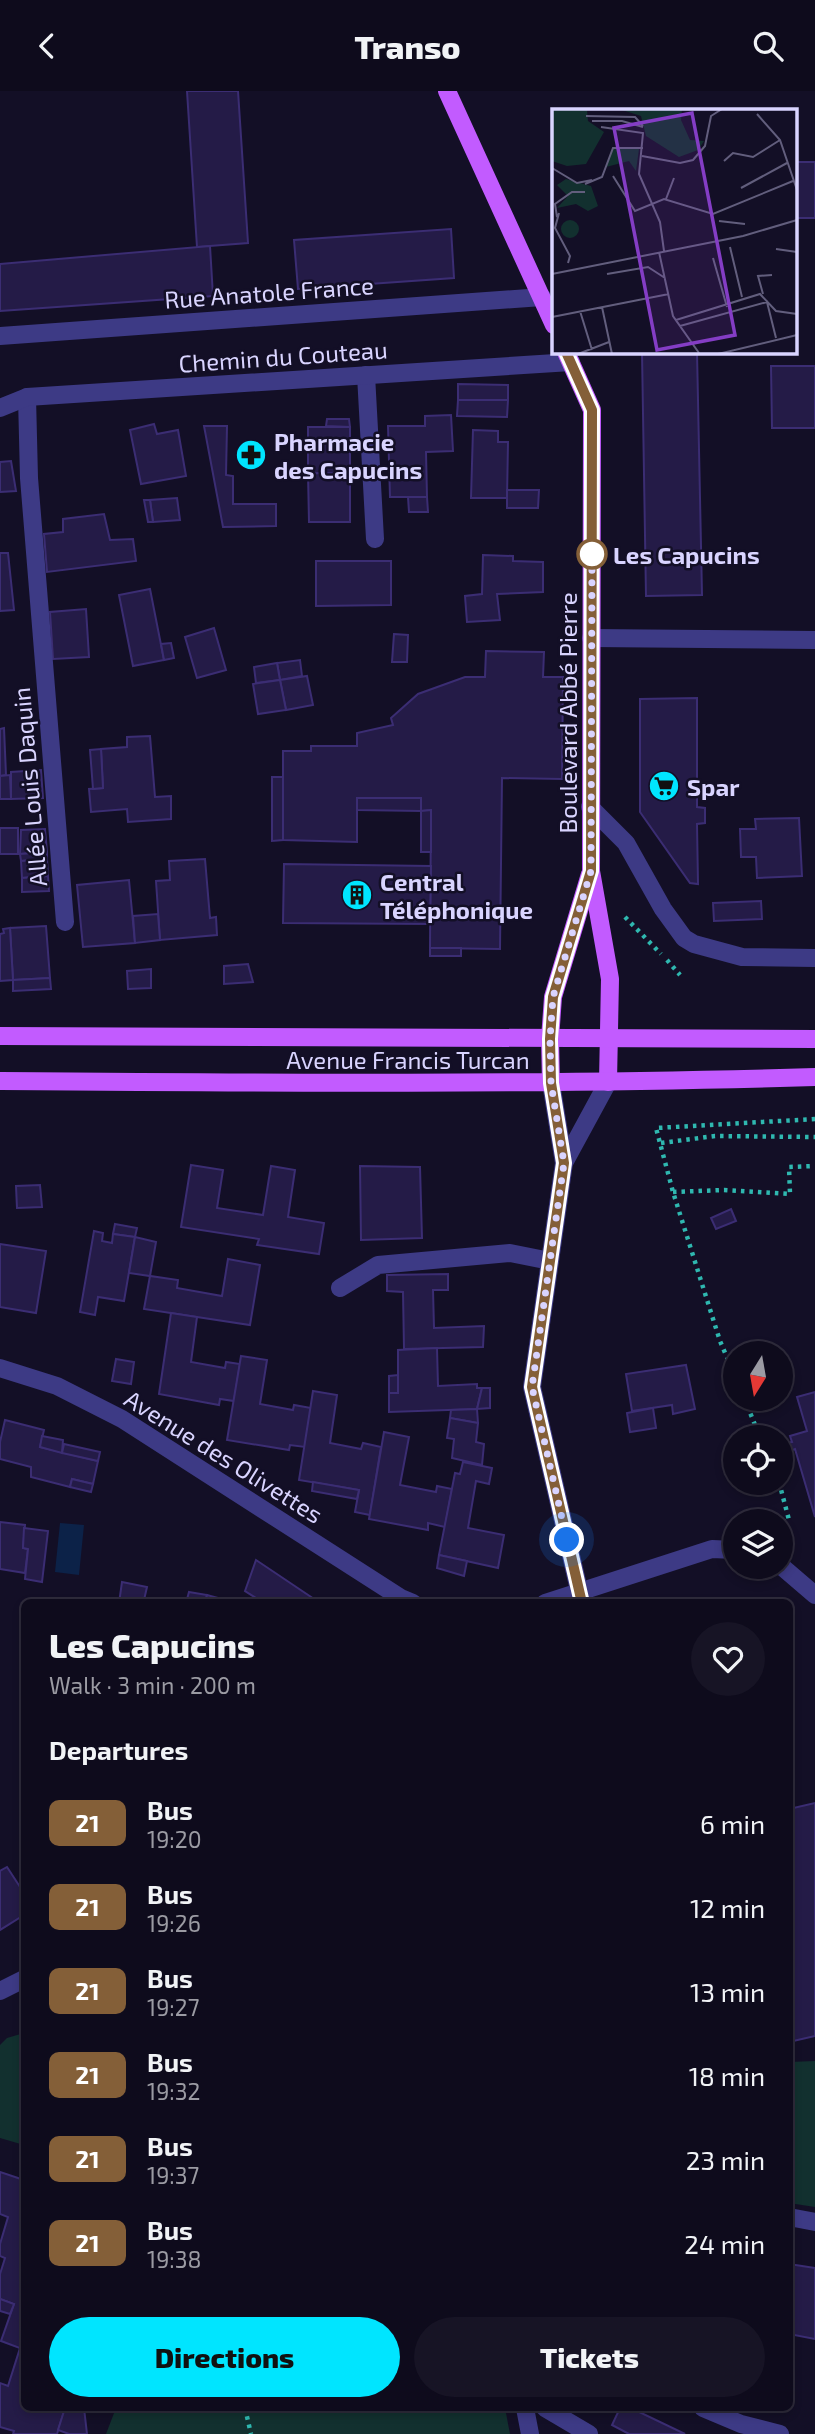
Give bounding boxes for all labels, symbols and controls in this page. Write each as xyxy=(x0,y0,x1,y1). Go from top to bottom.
icon: back xyxy=(28,27,66,65)
text: Transo xyxy=(354,27,461,65)
icon: search xyxy=(749,27,787,65)
inset map xyxy=(552,109,798,353)
street label: Rue Anatole France xyxy=(163,270,375,314)
street label: Chemin du Couteau xyxy=(178,334,388,378)
place label: Pharmacie des Capucins xyxy=(274,427,422,484)
pharmacy icon: Pharmacie des Capucins xyxy=(234,438,268,472)
marker: Les Capucins xyxy=(577,539,607,569)
place label: Les Capucins xyxy=(613,540,760,569)
street label: Boulevard Abbé Pierre xyxy=(553,592,582,834)
street label: Allée Louis Daquin xyxy=(6,686,52,888)
supermarket icon: Spar xyxy=(647,769,681,803)
place label: Spar xyxy=(687,772,740,801)
place label: Central Téléphonique xyxy=(380,867,533,924)
building icon: Central Téléphonique xyxy=(340,878,374,912)
street label: Avenue Francis Turcan xyxy=(286,1045,530,1074)
north arrow xyxy=(723,1341,793,1411)
map controls xyxy=(723,1341,793,1579)
street label: Avenue des Olivettes xyxy=(120,1383,328,1529)
button: locate xyxy=(723,1425,793,1495)
button: layers xyxy=(723,1509,793,1579)
your location xyxy=(549,1522,584,1557)
button: heart xyxy=(691,1622,765,1696)
text: Les Capucins xyxy=(49,1625,255,1665)
text: Walk · 3 min · 200 m xyxy=(49,1671,256,1699)
text: Departures xyxy=(49,1734,188,1765)
text: Bus xyxy=(147,1794,193,1825)
text: 21 xyxy=(75,1808,100,1837)
text: 6 min xyxy=(700,1808,765,1839)
text: 19:20 xyxy=(147,1825,202,1853)
text: Bus xyxy=(147,1878,193,1909)
text: 21 xyxy=(75,1892,100,1921)
text: 12 min xyxy=(690,1892,765,1923)
text: 19:26 xyxy=(147,1909,201,1937)
text: Bus xyxy=(147,1962,193,1993)
text: 21 xyxy=(75,1976,100,2005)
text: 13 min xyxy=(690,1976,765,2007)
text: 19:27 xyxy=(147,1993,199,2021)
text: Bus xyxy=(147,2046,193,2077)
text: 21 xyxy=(75,2060,100,2089)
text: 18 min xyxy=(689,2060,765,2091)
text: 19:32 xyxy=(147,2077,200,2105)
text: Bus xyxy=(147,2130,193,2161)
text: 21 xyxy=(75,2144,100,2173)
text: 23 min xyxy=(686,2144,765,2175)
text: 19:37 xyxy=(147,2161,199,2189)
text: Bus xyxy=(147,2214,193,2245)
text: 21 xyxy=(75,2228,100,2257)
text: 24 min xyxy=(684,2228,765,2259)
text: 19:38 xyxy=(147,2245,202,2273)
button: Directions xyxy=(49,2317,400,2397)
button: Tickets xyxy=(414,2317,765,2397)

